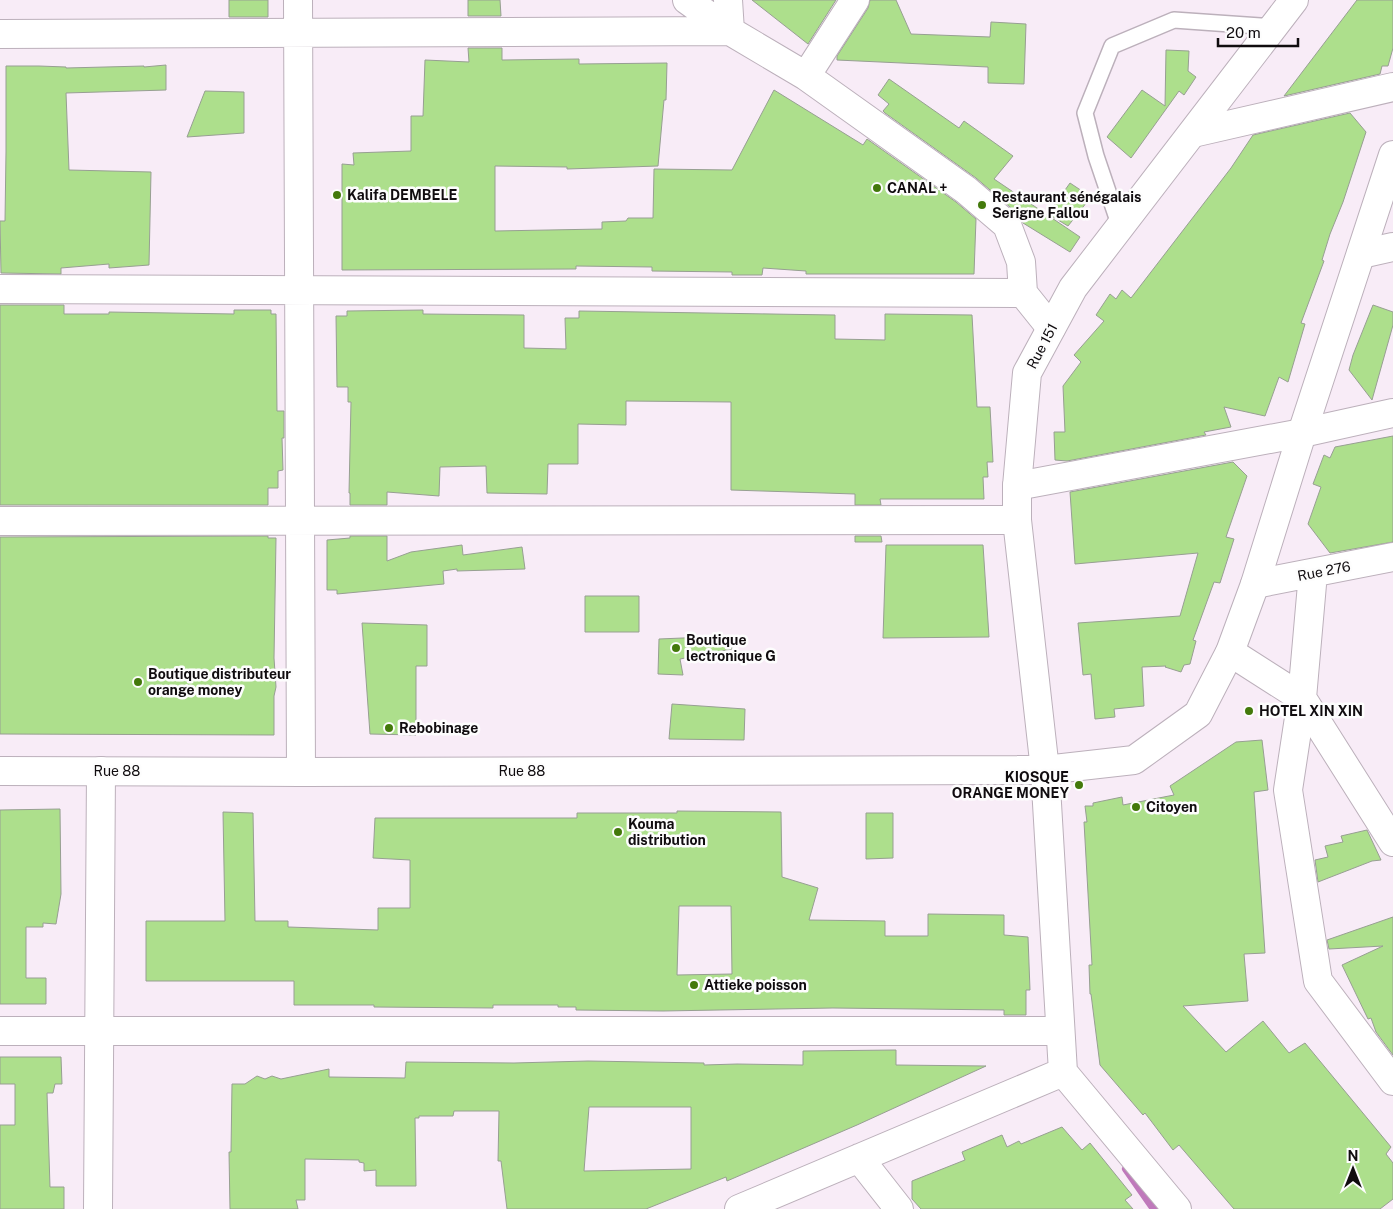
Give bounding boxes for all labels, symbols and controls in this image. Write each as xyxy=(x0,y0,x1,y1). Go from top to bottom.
scale bar xyxy=(1218,15,1298,47)
text: 20 m xyxy=(1226,24,1261,41)
place label: CANAL + xyxy=(887,180,948,196)
marker: CANAL + xyxy=(871,182,883,194)
place label: Kalifa DEMBELE xyxy=(347,187,458,203)
marker: Kalifa DEMBELE xyxy=(331,189,343,201)
place label: Restaurant sénégalais Serigne Fallou xyxy=(992,189,1141,221)
marker: Restaurant sénégalais Serigne Fallou xyxy=(976,199,988,211)
street label: Rue 151 xyxy=(1023,321,1061,371)
street label: Rue 276 xyxy=(1296,558,1352,584)
place label: Boutique lectronique G xyxy=(686,632,776,664)
marker: Boutique lectronique G xyxy=(670,642,682,654)
place label: Boutique distributeur orange money xyxy=(148,666,291,698)
marker: Boutique distributeur orange money xyxy=(132,676,144,688)
place label: HOTEL XIN XIN xyxy=(1259,703,1363,719)
marker: HOTEL XIN XIN xyxy=(1243,705,1255,717)
place label: Rebobinage xyxy=(399,720,478,736)
marker: Rebobinage xyxy=(383,722,395,734)
street label: Rue 88 xyxy=(94,763,140,779)
street label: Rue 88 xyxy=(499,763,545,779)
place label: KIOSQUE ORANGE MONEY xyxy=(952,769,1070,801)
marker: KIOSQUE ORANGE MONEY xyxy=(1073,779,1085,791)
place label: Citoyen xyxy=(1146,799,1197,815)
marker: Citoyen xyxy=(1130,801,1142,813)
place label: Kouma distribution xyxy=(628,816,706,848)
marker: Kouma distribution xyxy=(612,826,624,838)
place label: Attieke poisson xyxy=(704,977,807,993)
marker: Attieke poisson xyxy=(688,979,700,991)
north arrow xyxy=(1328,1144,1378,1194)
text: N xyxy=(1348,1148,1358,1164)

